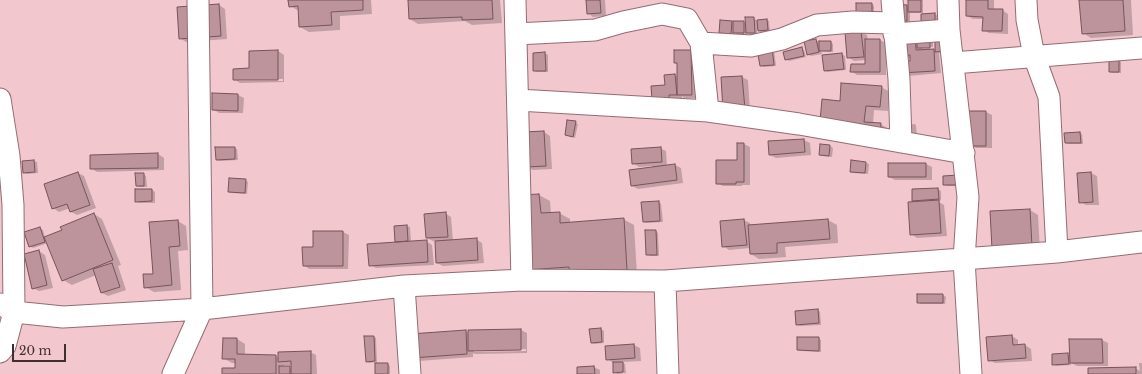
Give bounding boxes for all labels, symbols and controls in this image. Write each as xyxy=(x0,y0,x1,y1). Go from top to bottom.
scale bar xyxy=(14,336,68,362)
text: 20 m xyxy=(19,343,51,358)

